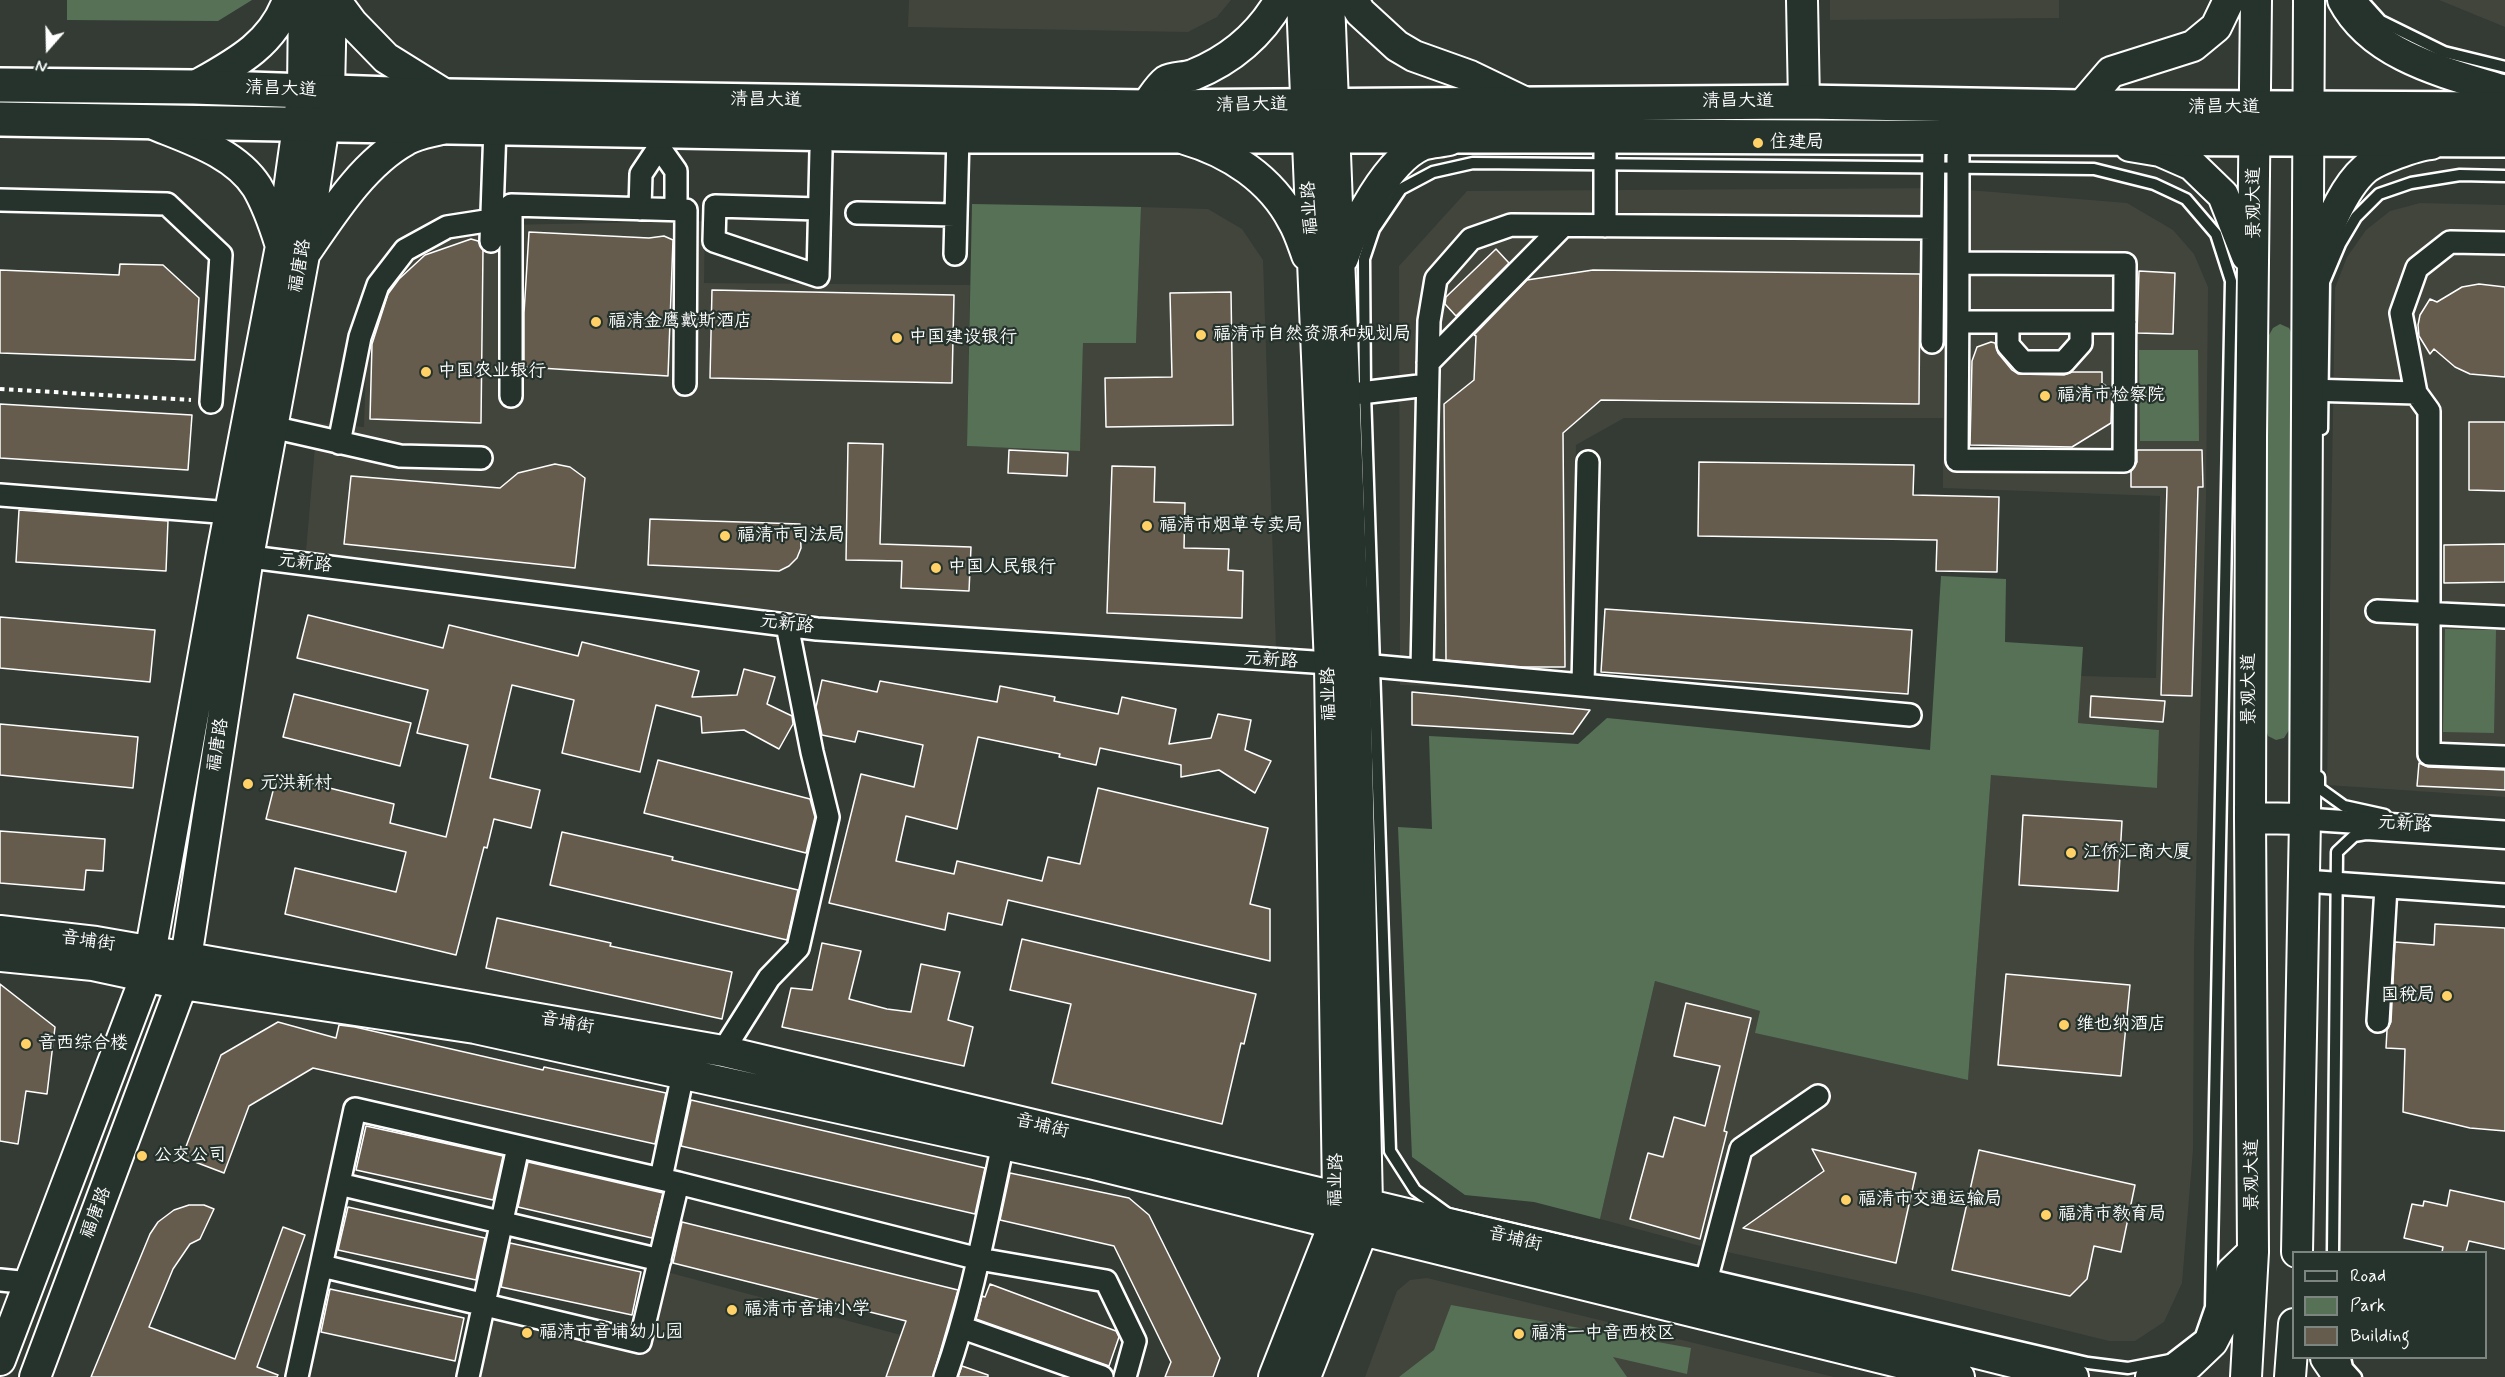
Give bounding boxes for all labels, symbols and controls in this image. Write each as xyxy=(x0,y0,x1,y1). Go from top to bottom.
north arrow xyxy=(18,18,78,78)
text: N xyxy=(33,54,50,77)
street label: 清昌大道 xyxy=(245,78,317,102)
street label: 清昌大道 xyxy=(730,90,802,112)
street label: 清昌大道 xyxy=(1702,91,1774,113)
street label: 清昌大道 xyxy=(1216,95,1288,117)
street label: 清昌大道 xyxy=(2188,97,2260,119)
place label: 住建局 xyxy=(1770,132,1824,154)
marker: 住建局 xyxy=(1751,136,1765,150)
street label: 景观大道 xyxy=(2244,167,2266,239)
street label: 福业路 xyxy=(1299,180,1323,236)
street label: 福唐路 xyxy=(286,238,316,294)
place label: 福清金鹰戴斯酒店 xyxy=(608,311,752,333)
marker: 福清金鹰戴斯酒店 xyxy=(589,315,603,329)
place label: 福清市自然资源和规划局 xyxy=(1213,324,1411,346)
place label: 中国建设银行 xyxy=(909,327,1017,349)
marker: 福清市自然资源和规划局 xyxy=(1194,328,1208,342)
marker: 中国建设银行 xyxy=(890,331,904,345)
place label: 中国农业银行 xyxy=(438,361,546,383)
marker: 中国农业银行 xyxy=(419,365,433,379)
place label: 福清市检察院 xyxy=(2057,385,2165,407)
marker: 福清市检察院 xyxy=(2038,389,2052,403)
place label: 福清市烟草专卖局 xyxy=(1159,515,1303,537)
marker: 福清市烟草专卖局 xyxy=(1140,519,1154,533)
place label: 福清市司法局 xyxy=(737,525,845,547)
marker: 福清市司法局 xyxy=(718,529,732,543)
street label: 元新路 xyxy=(277,550,333,578)
place label: 中国人民银行 xyxy=(948,557,1056,579)
marker: 中国人民银行 xyxy=(929,561,943,575)
street label: 元新路 xyxy=(759,611,815,639)
street label: 元新路 xyxy=(1243,648,1299,674)
street label: 景观大道 xyxy=(2239,653,2261,725)
street label: 福业路 xyxy=(1319,667,1341,721)
street label: 福唐路 xyxy=(204,717,234,773)
place label: 元洪新村 xyxy=(260,773,332,795)
marker: 元洪新村 xyxy=(241,777,255,791)
street label: 元新路 xyxy=(2377,812,2433,838)
place label: 江侨汇商大厦 xyxy=(2083,842,2191,864)
marker: 江侨汇商大厦 xyxy=(2064,846,2078,860)
street label: 音埔街 xyxy=(60,928,116,956)
place label: 国税局 xyxy=(2381,985,2435,1007)
marker: 国税局 xyxy=(2440,989,2454,1003)
street label: 音埔街 xyxy=(539,1009,595,1039)
place label: 维也纳酒店 xyxy=(2076,1014,2166,1036)
marker: 维也纳酒店 xyxy=(2057,1018,2071,1032)
place label: 音西综合楼 xyxy=(38,1033,128,1055)
marker: 音西综合楼 xyxy=(19,1037,33,1051)
street label: 音埔街 xyxy=(1013,1110,1071,1144)
street label: 景观大道 xyxy=(2242,1139,2264,1211)
place label: 公交公司 xyxy=(154,1145,226,1167)
marker: 公交公司 xyxy=(135,1149,149,1163)
street label: 福业路 xyxy=(1326,1153,1348,1207)
street label: 福唐路 xyxy=(77,1184,117,1242)
place label: 福清市交通运输局 xyxy=(1858,1189,2002,1211)
marker: 福清市交通运输局 xyxy=(1839,1193,1853,1207)
place label: 福清市教育局 xyxy=(2058,1204,2166,1226)
marker: 福清市教育局 xyxy=(2039,1208,2053,1222)
street label: 音埔街 xyxy=(1486,1223,1544,1257)
legend xyxy=(2292,1251,2487,1359)
text: Road xyxy=(2350,1264,2386,1288)
text: Park xyxy=(2350,1294,2386,1318)
place label: 福清市音埔小学 xyxy=(744,1299,870,1321)
marker: 福清市音埔小学 xyxy=(725,1303,739,1317)
place label: 福清市音埔幼儿园 xyxy=(539,1322,683,1344)
place label: 福清一中音西校区 xyxy=(1531,1323,1675,1345)
text: Building xyxy=(2350,1324,2410,1348)
marker: 福清市音埔幼儿园 xyxy=(520,1326,534,1340)
marker: 福清一中音西校区 xyxy=(1512,1327,1526,1341)

